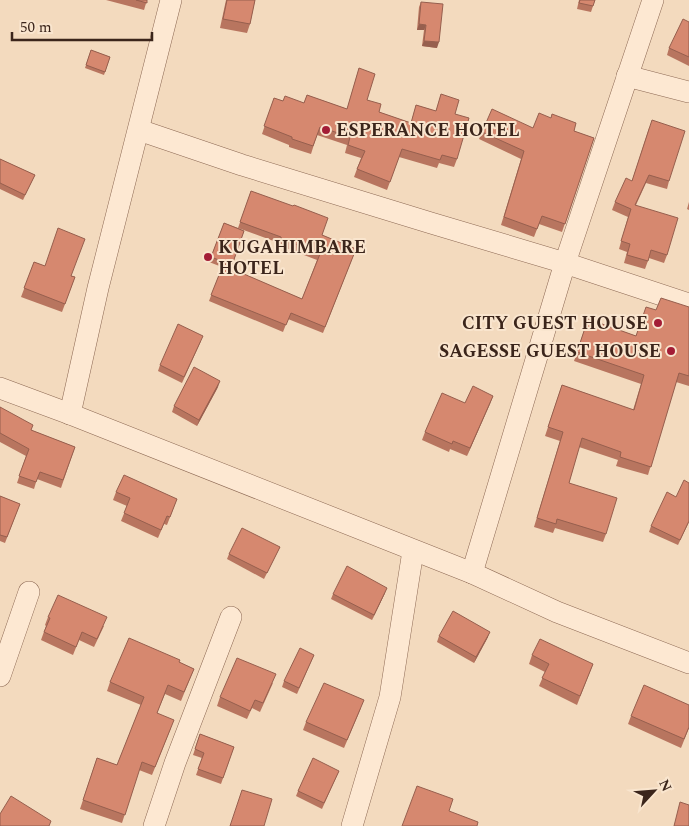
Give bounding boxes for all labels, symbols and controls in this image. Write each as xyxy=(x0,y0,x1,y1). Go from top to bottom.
scale bar xyxy=(12,10,152,42)
text: 50 m xyxy=(20,16,52,39)
place label: ESPERANCE HOTEL xyxy=(336,117,520,144)
marker: ESPERANCE HOTEL xyxy=(320,124,332,136)
place label: KUGAHIMBARE HOTEL xyxy=(218,234,366,282)
marker: KUGAHIMBARE HOTEL xyxy=(202,251,214,263)
place label: CITY GUEST HOUSE xyxy=(462,310,648,337)
marker: CITY GUEST HOUSE xyxy=(652,317,664,329)
place label: SAGESSE GUEST HOUSE xyxy=(439,338,661,365)
marker: SAGESSE GUEST HOUSE xyxy=(665,345,677,357)
north arrow xyxy=(629,766,679,816)
text: N xyxy=(653,776,677,795)

